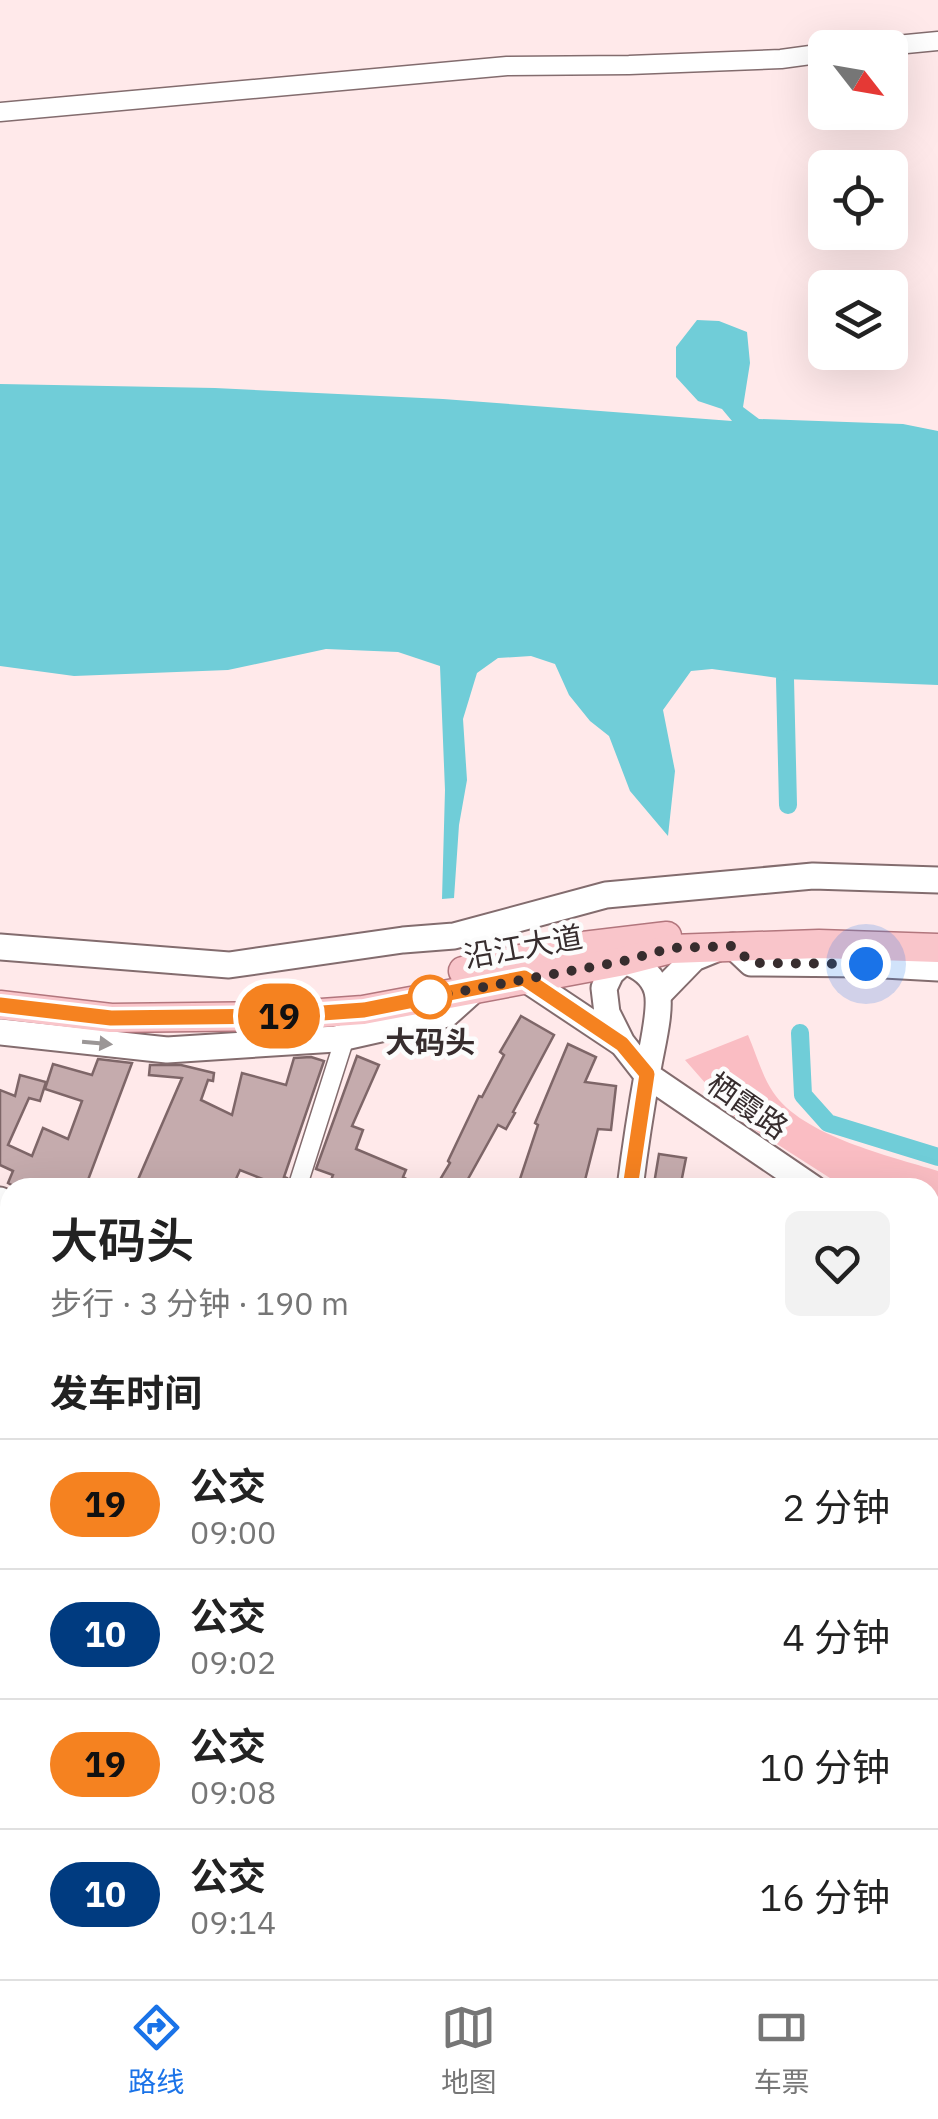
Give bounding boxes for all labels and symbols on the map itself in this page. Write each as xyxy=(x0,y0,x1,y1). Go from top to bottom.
north arrow xyxy=(808,30,908,130)
street label: 沿江大道 xyxy=(461,916,585,976)
your location xyxy=(841,939,891,989)
marker: 大码头 xyxy=(409,976,451,1018)
line badge: 19 xyxy=(234,984,324,1048)
place label: 大码头 xyxy=(385,1022,475,1061)
one-way arrow xyxy=(81,1036,113,1052)
street label: 栖霞路 xyxy=(700,1063,796,1147)

